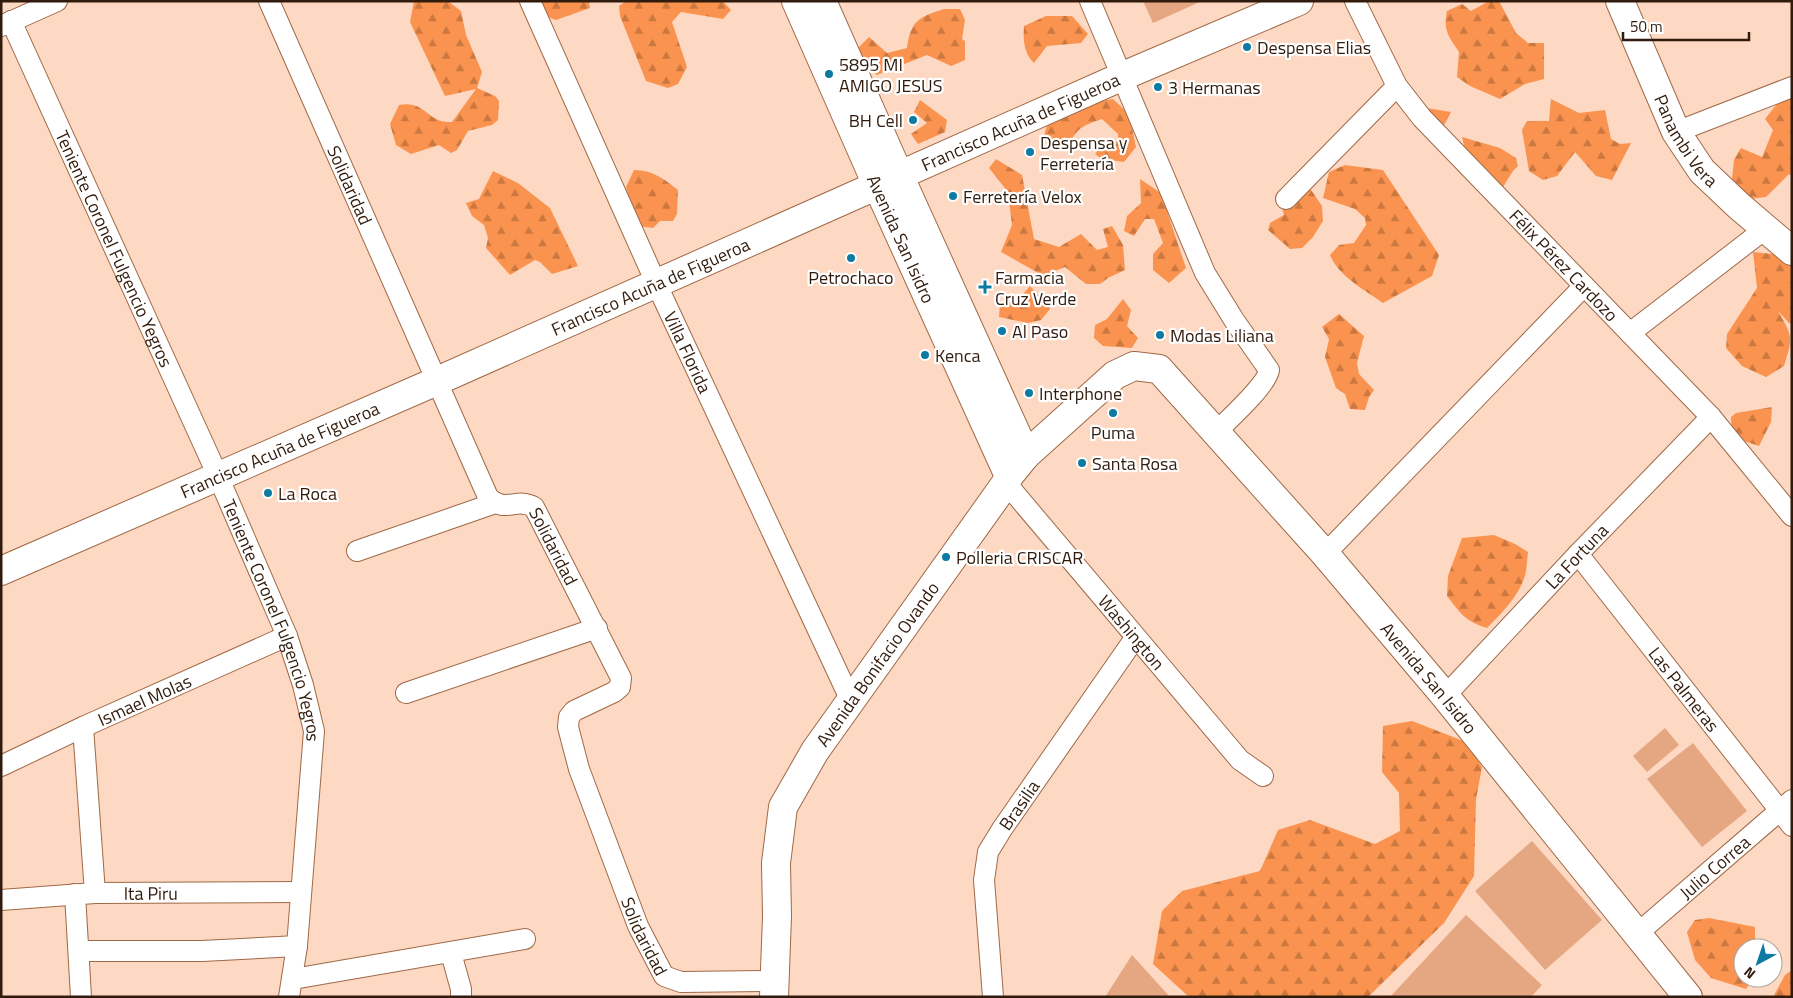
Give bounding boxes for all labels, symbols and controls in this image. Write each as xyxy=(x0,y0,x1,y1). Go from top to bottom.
scale bar xyxy=(1623,10,1749,42)
text: 50 m xyxy=(1630,15,1663,38)
place label: Despensa Elias xyxy=(1257,34,1371,61)
marker: Despensa Elias xyxy=(1241,41,1253,53)
place label: 5895 MI AMIGO JESUS xyxy=(839,51,942,99)
street label: Francisco Acuña de Figueroa xyxy=(917,66,1124,178)
marker: 5895 MI AMIGO JESUS xyxy=(823,68,835,80)
place label: 3 Hermanas xyxy=(1168,74,1261,101)
marker: 3 Hermanas xyxy=(1152,81,1164,93)
street label: Panambi Vera xyxy=(1648,90,1724,193)
place label: BH Cell xyxy=(849,107,903,134)
marker: BH Cell xyxy=(907,114,919,126)
street label: Teniente Coronel Fulgencio Yegros xyxy=(49,126,180,371)
place label: Despensa y Ferretería xyxy=(1040,129,1128,177)
street label: Solidaridad xyxy=(321,141,380,229)
marker: Despensa y Ferretería xyxy=(1024,146,1036,158)
street label: Avenida San Isidro xyxy=(861,170,942,307)
place label: Ferretería Velox xyxy=(963,183,1082,210)
marker: Ferretería Velox xyxy=(947,190,959,202)
street label: Félix Pérez Cardozo xyxy=(1503,203,1625,327)
street label: Francisco Acuña de Figueroa xyxy=(547,230,754,342)
marker: Petrochaco xyxy=(845,252,857,264)
place label: Petrochaco xyxy=(808,264,894,291)
place label: Farmacia Cruz Verde xyxy=(995,264,1076,312)
marker: Farmacia Cruz Verde xyxy=(979,281,991,293)
street label: Villa Florida xyxy=(657,307,719,397)
place label: Al Paso xyxy=(1012,318,1068,345)
place label: Modas Liliana xyxy=(1170,322,1274,349)
marker: Al Paso xyxy=(996,325,1008,337)
marker: Modas Liliana xyxy=(1154,329,1166,341)
place label: Kenca xyxy=(935,342,981,369)
marker: Kenca xyxy=(919,349,931,361)
place label: Interphone xyxy=(1039,380,1122,407)
marker: Interphone xyxy=(1023,387,1035,399)
street label: Francisco Acuña de Figueroa xyxy=(176,394,384,505)
marker: Puma xyxy=(1107,407,1119,419)
place label: Puma xyxy=(1091,419,1135,446)
place label: Santa Rosa xyxy=(1092,450,1178,477)
marker: Santa Rosa xyxy=(1076,457,1088,469)
place label: La Roca xyxy=(278,480,337,507)
marker: La Roca xyxy=(262,487,274,499)
street label: Teniente Coronel Fulgencio Yegros xyxy=(216,495,328,743)
street label: Solidaridad xyxy=(523,502,585,590)
street label: La Fortuna xyxy=(1539,517,1614,595)
place label: Polleria CRISCAR xyxy=(956,544,1083,571)
marker: Polleria CRISCAR xyxy=(940,551,952,563)
street label: Avenida Bonifacio Ovando xyxy=(809,576,945,752)
street label: Washington xyxy=(1092,588,1172,675)
street label: Avenida San Isidro xyxy=(1374,616,1484,740)
street label: Las Palmeras xyxy=(1642,641,1726,737)
street label: Ismael Molas xyxy=(93,667,196,732)
street label: Brasilia xyxy=(992,774,1046,835)
street label: Julio Correa xyxy=(1673,829,1756,905)
street label: Ita Piru xyxy=(124,879,178,906)
street label: Solidaridad xyxy=(615,893,675,980)
north arrow xyxy=(1733,938,1783,988)
text: N xyxy=(1739,962,1760,985)

